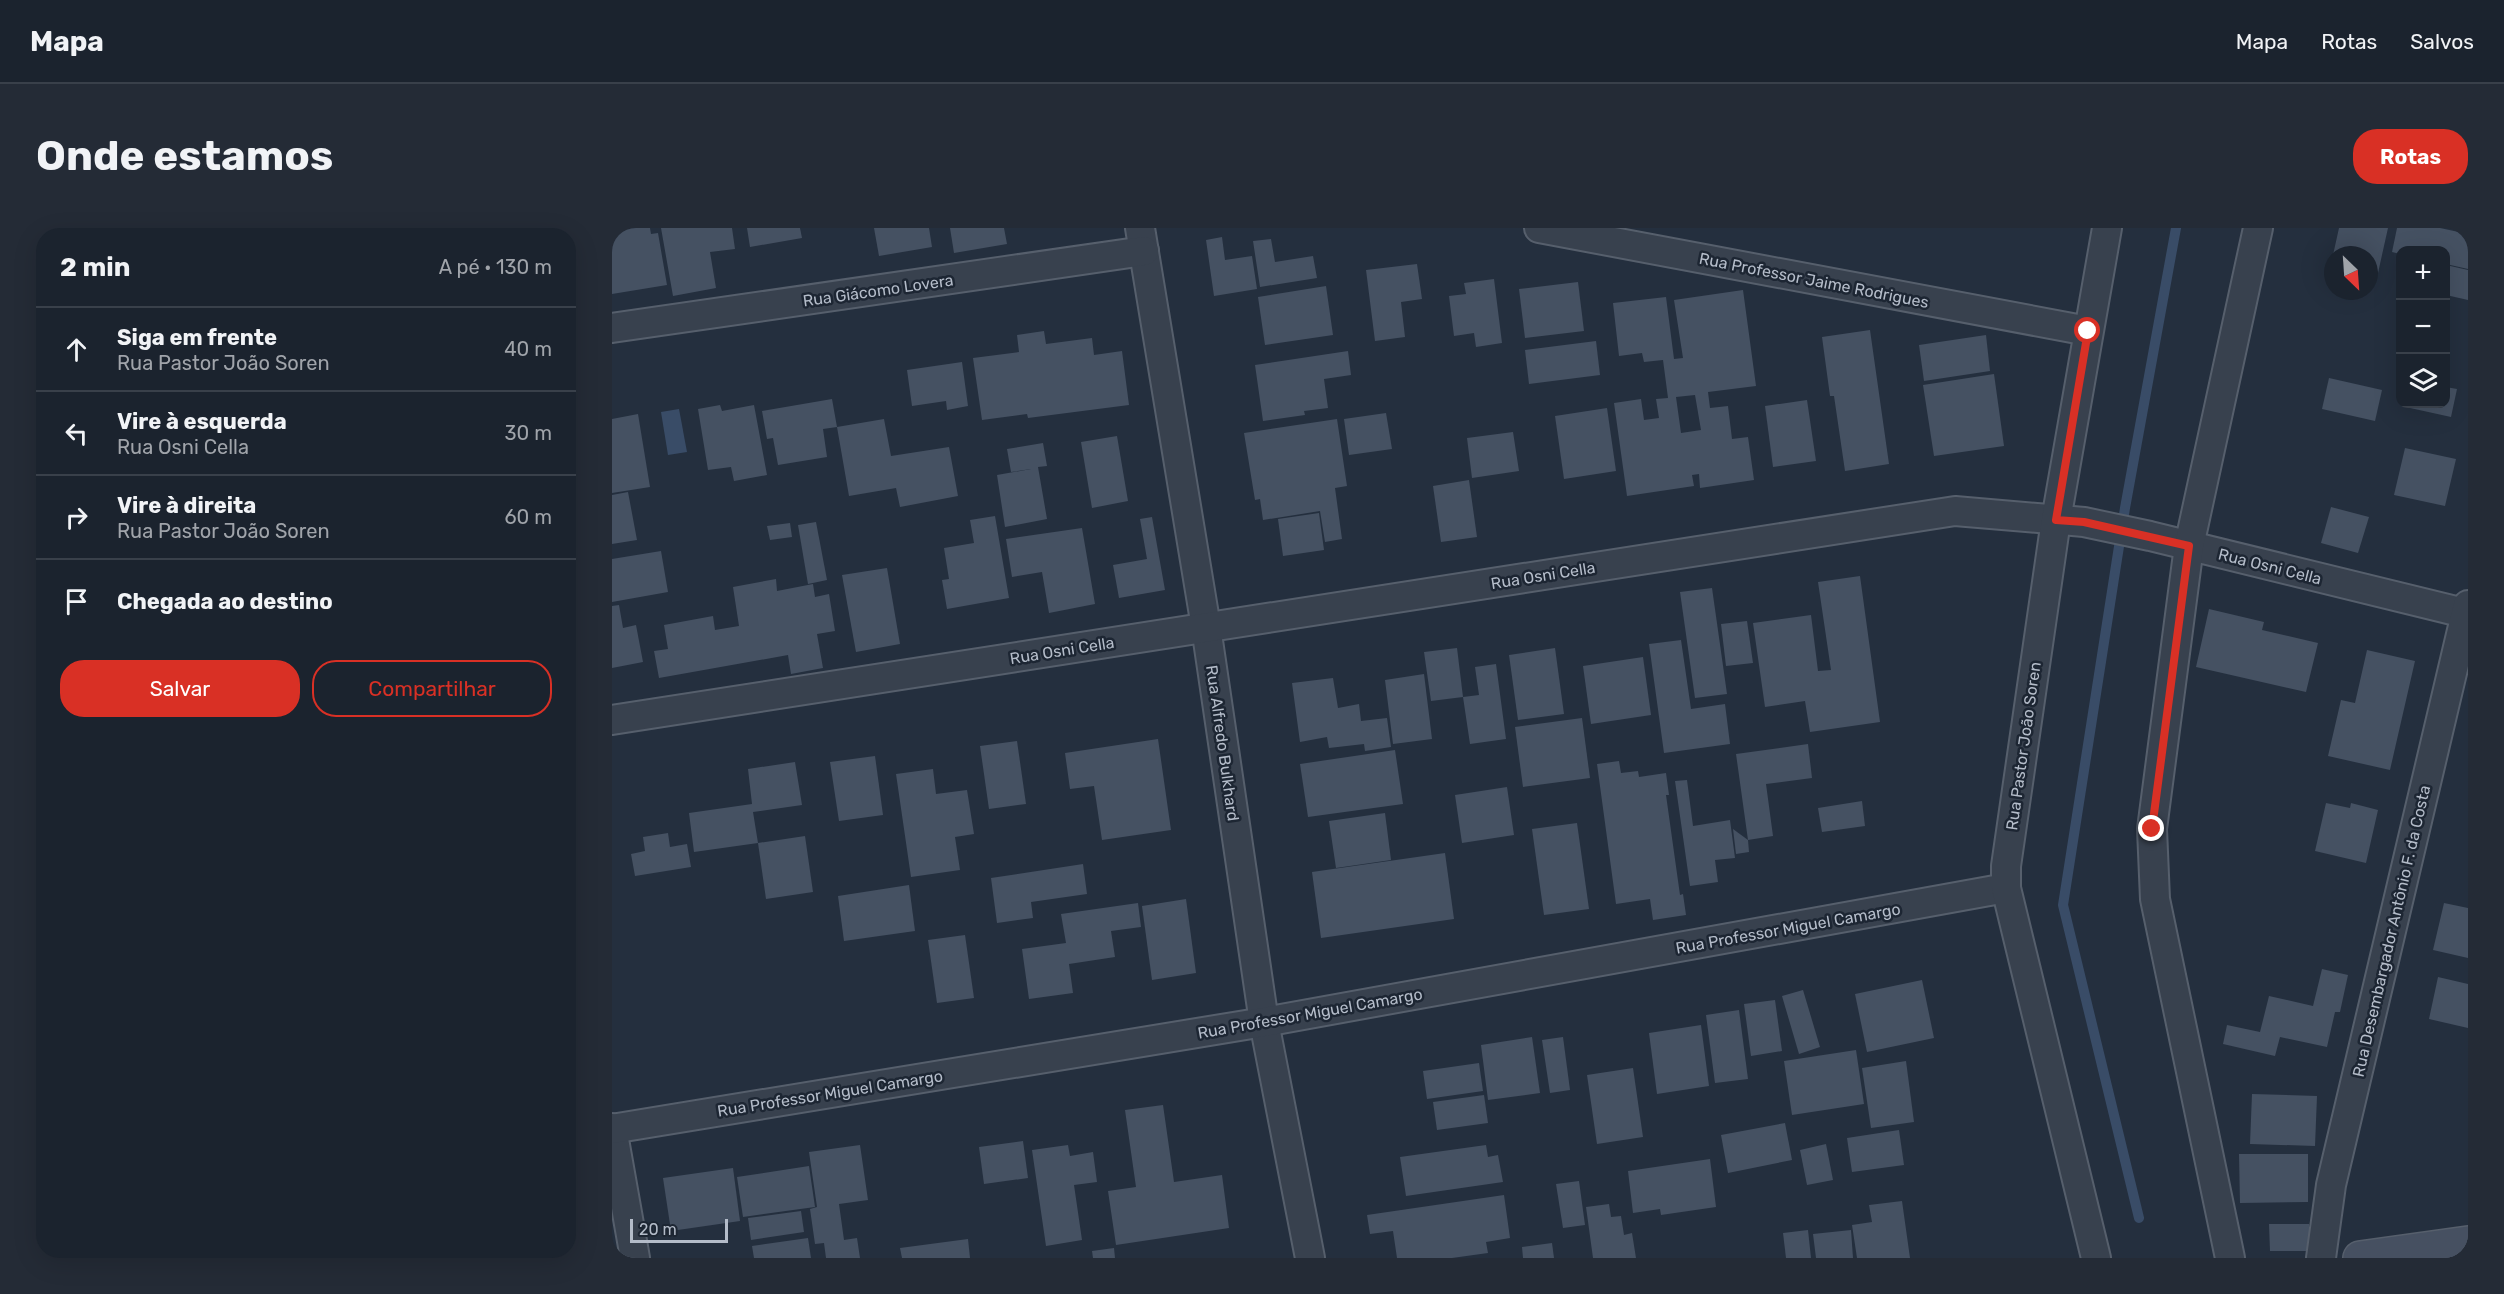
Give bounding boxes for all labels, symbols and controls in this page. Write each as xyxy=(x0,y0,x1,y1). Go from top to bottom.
text: Mapa xyxy=(30,25,104,58)
text: Mapa xyxy=(2236,29,2288,54)
text: Rotas xyxy=(2321,29,2377,54)
text: Salvos xyxy=(2410,29,2474,54)
button: Rotas xyxy=(2353,129,2468,184)
text: Onde estamos xyxy=(36,131,333,181)
north arrow xyxy=(2324,246,2378,300)
map controls xyxy=(2396,246,2450,408)
button: + xyxy=(2396,246,2450,300)
street label: Rua Professor Jaime Rodrigues xyxy=(1697,249,1930,312)
text: 2 min xyxy=(60,252,130,283)
text: A pé · 130 m xyxy=(439,255,552,279)
street label: Rua Giácomo Lovera xyxy=(802,271,955,310)
button: − xyxy=(2396,300,2450,354)
route start xyxy=(2074,317,2100,343)
text: Siga em frente xyxy=(117,324,277,351)
icon: ahead xyxy=(60,333,93,366)
text: 40 m xyxy=(504,337,552,361)
text: Rua Pastor João Soren xyxy=(117,351,330,375)
button: layers xyxy=(2396,354,2450,408)
text: Vire à esquerda xyxy=(117,408,287,435)
icon: left xyxy=(60,417,93,450)
text: 30 m xyxy=(505,421,552,445)
text: Rua Osni Cella xyxy=(117,435,249,459)
text: Vire à direita xyxy=(117,492,256,519)
icon: right xyxy=(60,501,93,534)
text: 60 m xyxy=(505,505,552,529)
text: Rua Pastor João Soren xyxy=(117,519,330,543)
street label: Rua Osni Cella xyxy=(2216,544,2323,588)
street label: Rua Osni Cella xyxy=(1489,558,1597,593)
icon: arrive xyxy=(60,585,93,618)
text: Chegada ao destino xyxy=(117,588,333,615)
street label: Rua Osni Cella xyxy=(1008,633,1116,668)
button: Salvar xyxy=(60,660,300,717)
button: Compartilhar xyxy=(312,660,552,717)
street label: Rua Pastor João Soren xyxy=(2002,661,2045,832)
street label: Rua Alfredo Bulkhard xyxy=(1202,664,1243,822)
street label: Rua Desembargador Antônio F. da Costa xyxy=(2349,783,2434,1079)
route end xyxy=(2138,815,2164,841)
street label: Rua Professor Miguel Camargo xyxy=(1674,899,1902,958)
street label: Rua Professor Miguel Camargo xyxy=(1196,984,1424,1043)
street label: Rua Professor Miguel Camargo xyxy=(716,1066,944,1121)
scale bar xyxy=(630,1216,728,1244)
text: 20 m xyxy=(639,1220,677,1239)

